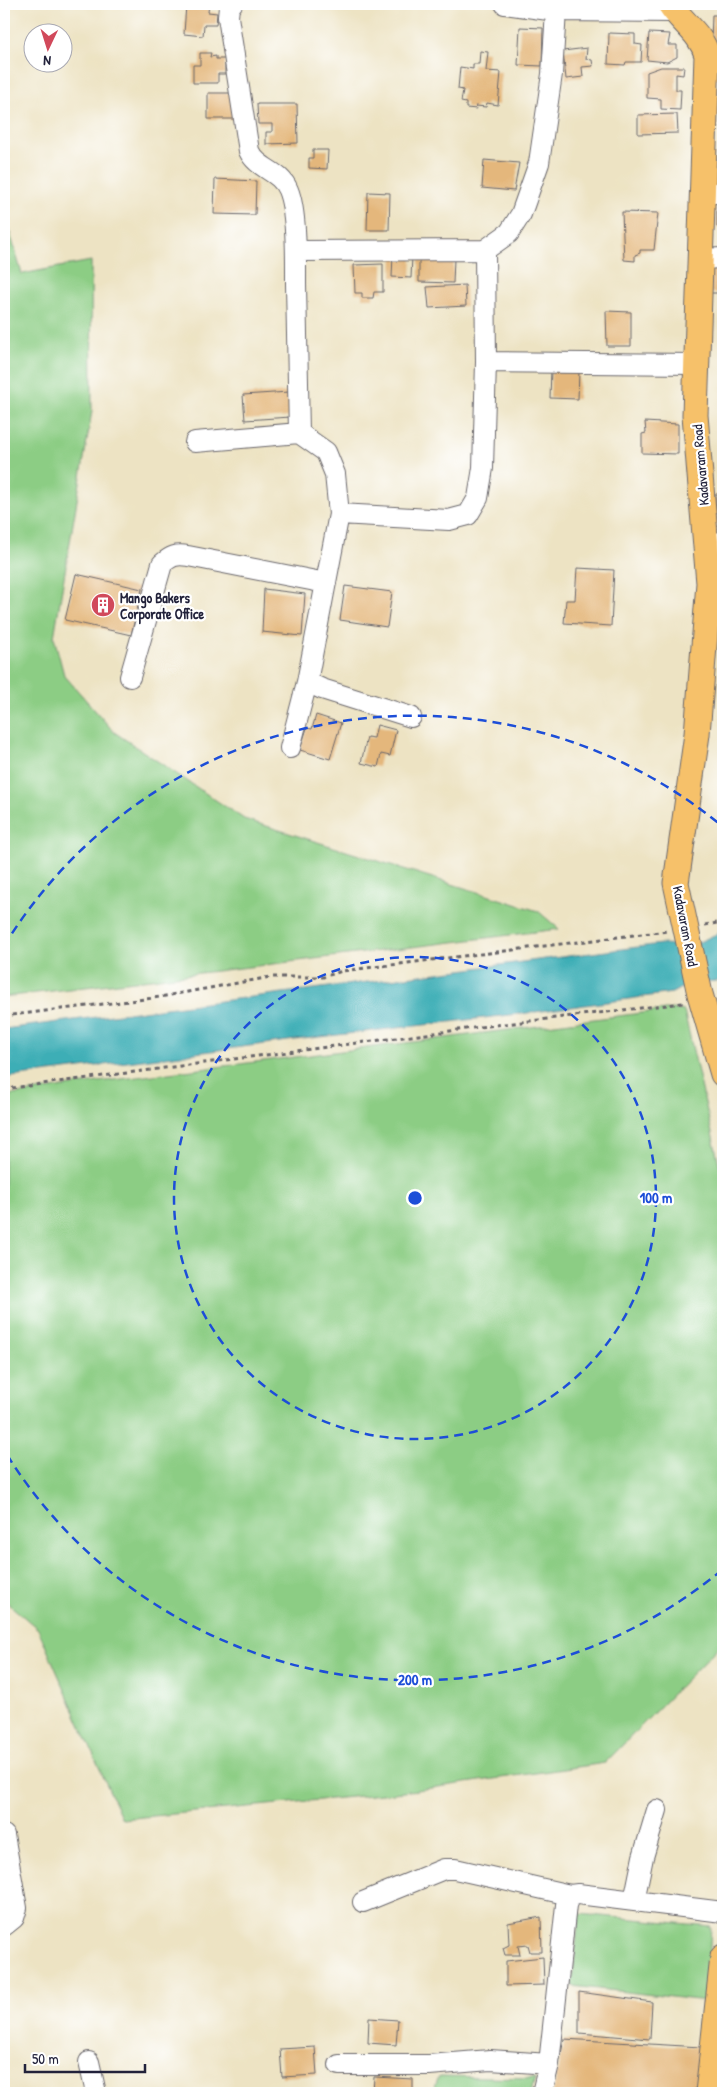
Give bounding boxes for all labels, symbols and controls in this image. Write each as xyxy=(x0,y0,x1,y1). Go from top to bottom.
north arrow xyxy=(22,22,72,72)
text: N xyxy=(42,52,51,71)
street label: Kadavaram Road xyxy=(687,423,713,506)
place label: Mango Bakers Corporate Office xyxy=(120,588,205,625)
building icon: Mango Bakers Corporate Office xyxy=(90,592,116,618)
street label: Kadavaram Road xyxy=(669,884,703,968)
text: 100 m xyxy=(640,1187,672,1208)
centre of rings xyxy=(406,1189,424,1207)
text: 200 m xyxy=(398,1669,432,1690)
scale bar xyxy=(25,2042,145,2074)
text: 50 m xyxy=(32,2048,59,2069)

